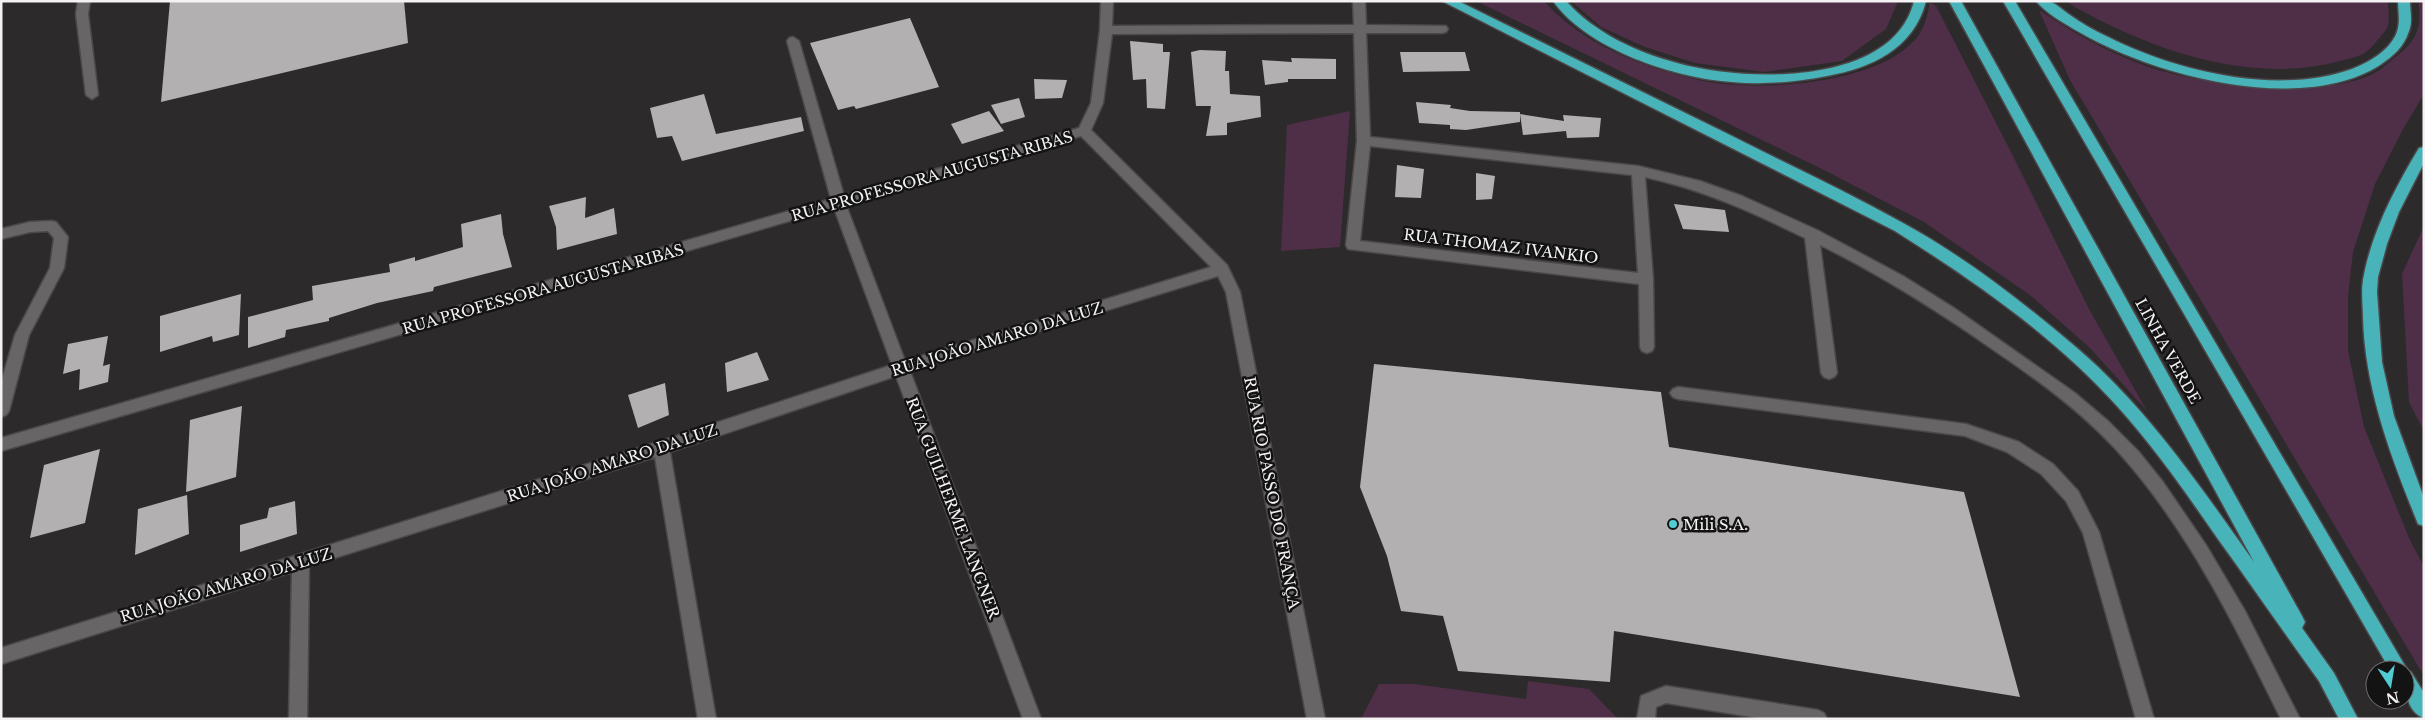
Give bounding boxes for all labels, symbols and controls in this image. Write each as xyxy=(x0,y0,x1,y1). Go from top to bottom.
street label: RUA PROFESSORA AUGUSTA RIBAS xyxy=(789,127,1075,225)
street label: RUA THOMAZ IVANKIO xyxy=(1403,225,1599,267)
street label: RUA PROFESSORA AUGUSTA RIBAS xyxy=(400,240,686,338)
street label: LINHA VERDE xyxy=(2131,295,2205,407)
street label: RUA JOÃO AMARO DA LUZ xyxy=(889,298,1105,380)
street label: RUA RIO PASSO DO FRANÇA xyxy=(1240,375,1304,611)
street label: RUA GUILHERME LANGNER xyxy=(902,395,1004,622)
street label: RUA JOÃO AMARO DA LUZ xyxy=(504,420,720,506)
place label: Mili S.A. xyxy=(1683,515,1748,534)
marker: Mili S.A. xyxy=(1667,518,1679,530)
street label: RUA JOÃO AMARO DA LUZ xyxy=(118,544,334,626)
north arrow xyxy=(2365,660,2415,710)
text: N xyxy=(2384,688,2401,708)

